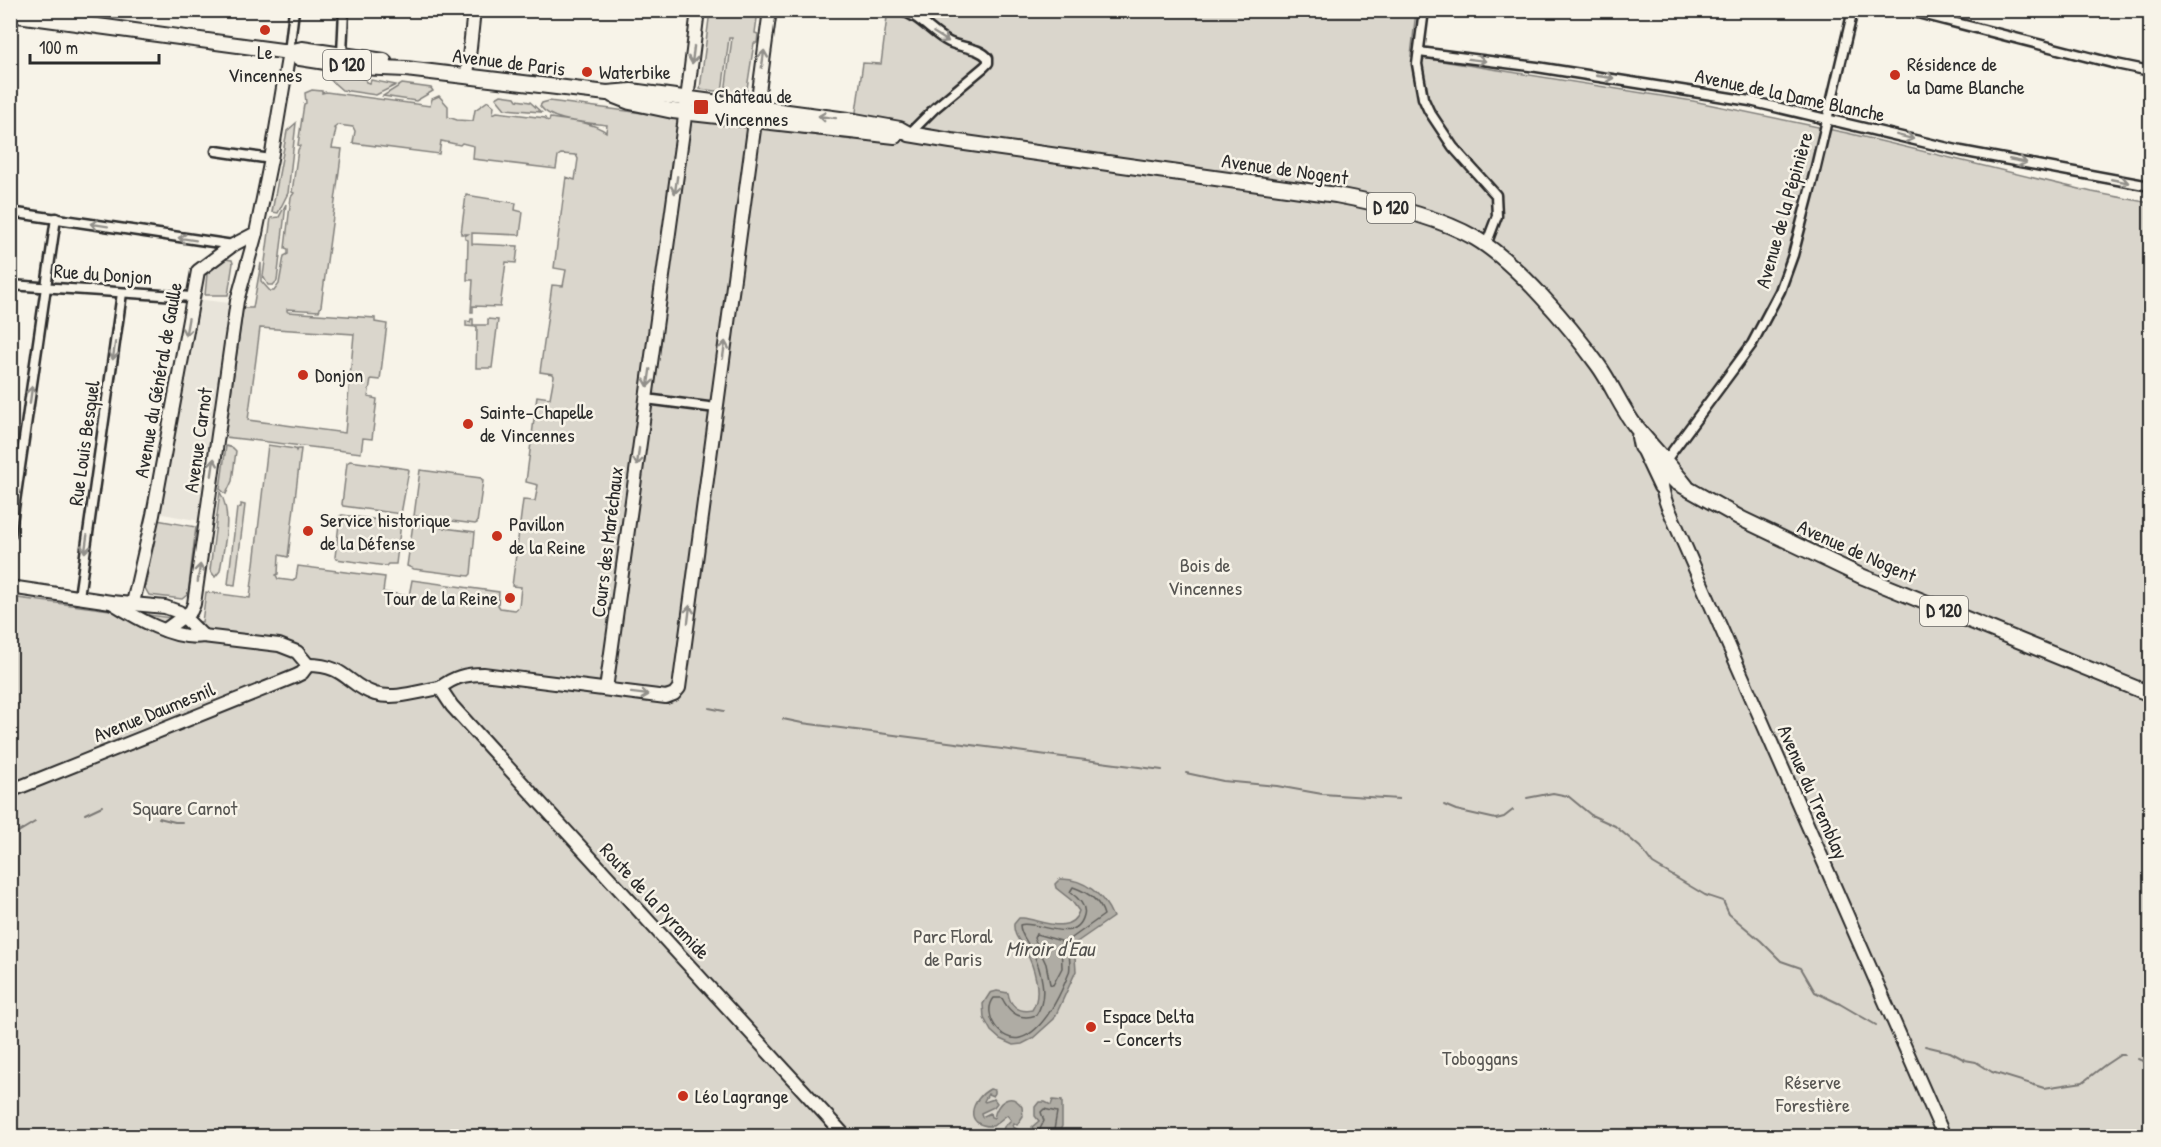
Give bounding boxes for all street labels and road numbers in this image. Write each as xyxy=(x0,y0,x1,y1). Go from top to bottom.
street label: Avenue de Paris xyxy=(451,41,567,82)
road number: D 120 xyxy=(323,50,371,80)
street label: Avenue de la Dame Blanche xyxy=(1693,61,1888,128)
street label: Avenue de la Pépinière xyxy=(1748,129,1819,291)
street label: Avenue de Nogent xyxy=(1220,146,1351,191)
road number: D 120 xyxy=(1367,193,1415,223)
street label: Rue du Donjon xyxy=(53,257,153,290)
street label: Avenue du Général de Gaulle xyxy=(127,280,188,480)
street label: Rue Louis Besquel xyxy=(61,378,106,507)
street label: Avenue Carnot xyxy=(177,385,218,494)
street label: Cours des Maréchaux xyxy=(584,465,629,619)
street label: Avenue de Nogent xyxy=(1794,512,1922,589)
road number: D 120 xyxy=(1920,596,1968,626)
street label: Avenue Daumesnil xyxy=(89,675,219,748)
street label: Avenue du Tremblay xyxy=(1772,720,1855,863)
street label: Route de la Pyramide xyxy=(594,837,716,965)

